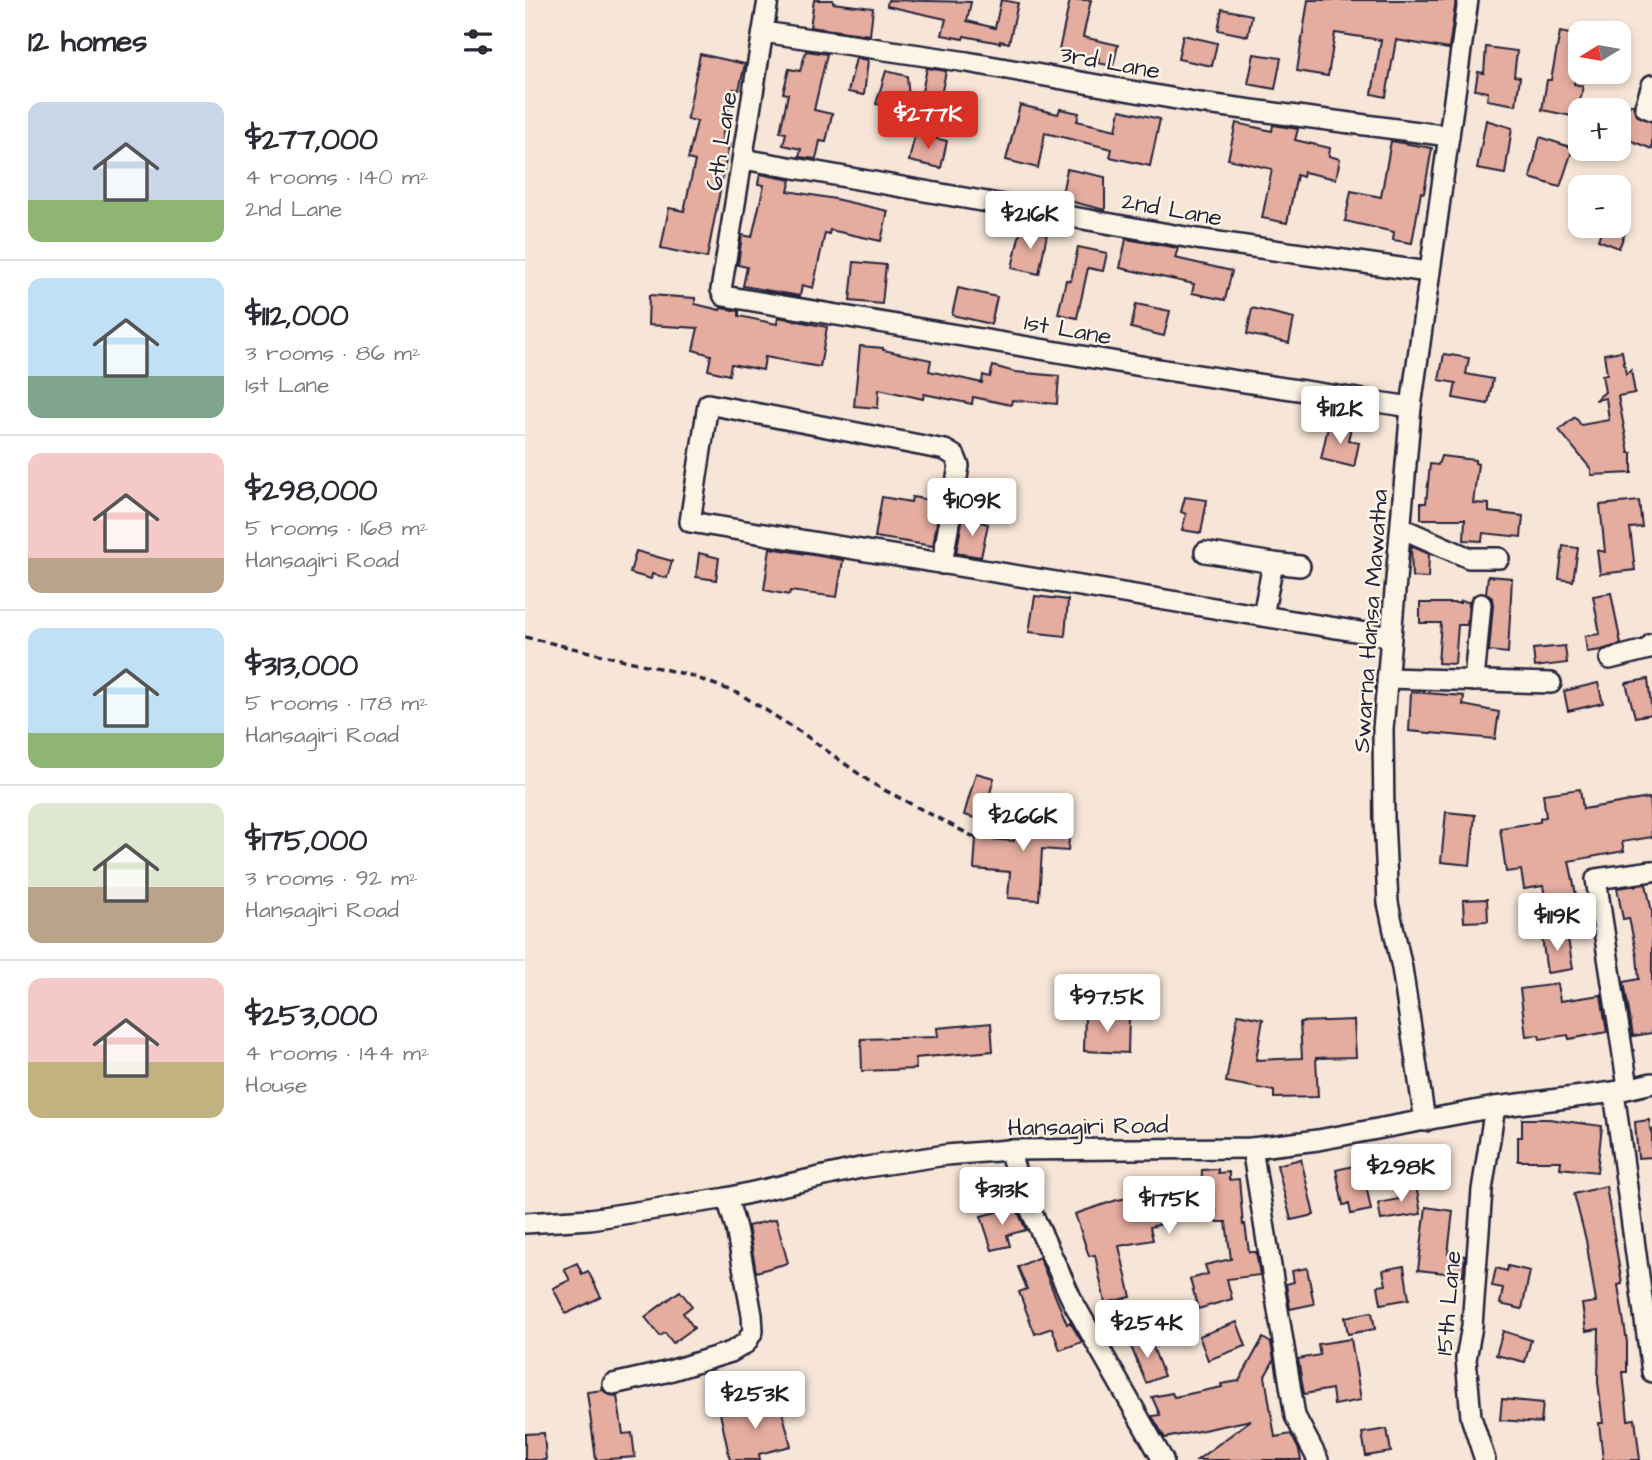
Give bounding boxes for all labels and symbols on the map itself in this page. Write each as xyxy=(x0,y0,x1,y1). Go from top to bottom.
north arrow xyxy=(1568,21,1631,84)
street label: 3rd Lane xyxy=(1057,37,1163,89)
street label: 6th Lane xyxy=(697,89,747,193)
pin: $277K xyxy=(879,92,977,151)
street label: 2nd Lane xyxy=(1119,184,1225,236)
pin: $216K xyxy=(981,191,1079,251)
street label: 1st Lane xyxy=(1021,306,1114,354)
pin: $112K xyxy=(1291,386,1389,446)
pin: $109K xyxy=(923,478,1021,538)
street label: Swarna Hansa Mawatha xyxy=(1345,488,1397,754)
pin: $266K xyxy=(974,794,1072,853)
pin: $119K xyxy=(1508,894,1606,953)
pin: $97.5K xyxy=(1050,974,1164,1034)
street label: Hansagiri Road xyxy=(1007,1109,1169,1146)
pin: $298K xyxy=(1352,1144,1450,1204)
pin: $313K xyxy=(953,1168,1051,1227)
pin: $175K xyxy=(1120,1176,1218,1236)
street label: 15th Lane xyxy=(1427,1249,1471,1357)
pin: $254K xyxy=(1098,1300,1196,1360)
pin: $253K xyxy=(706,1372,804,1431)

